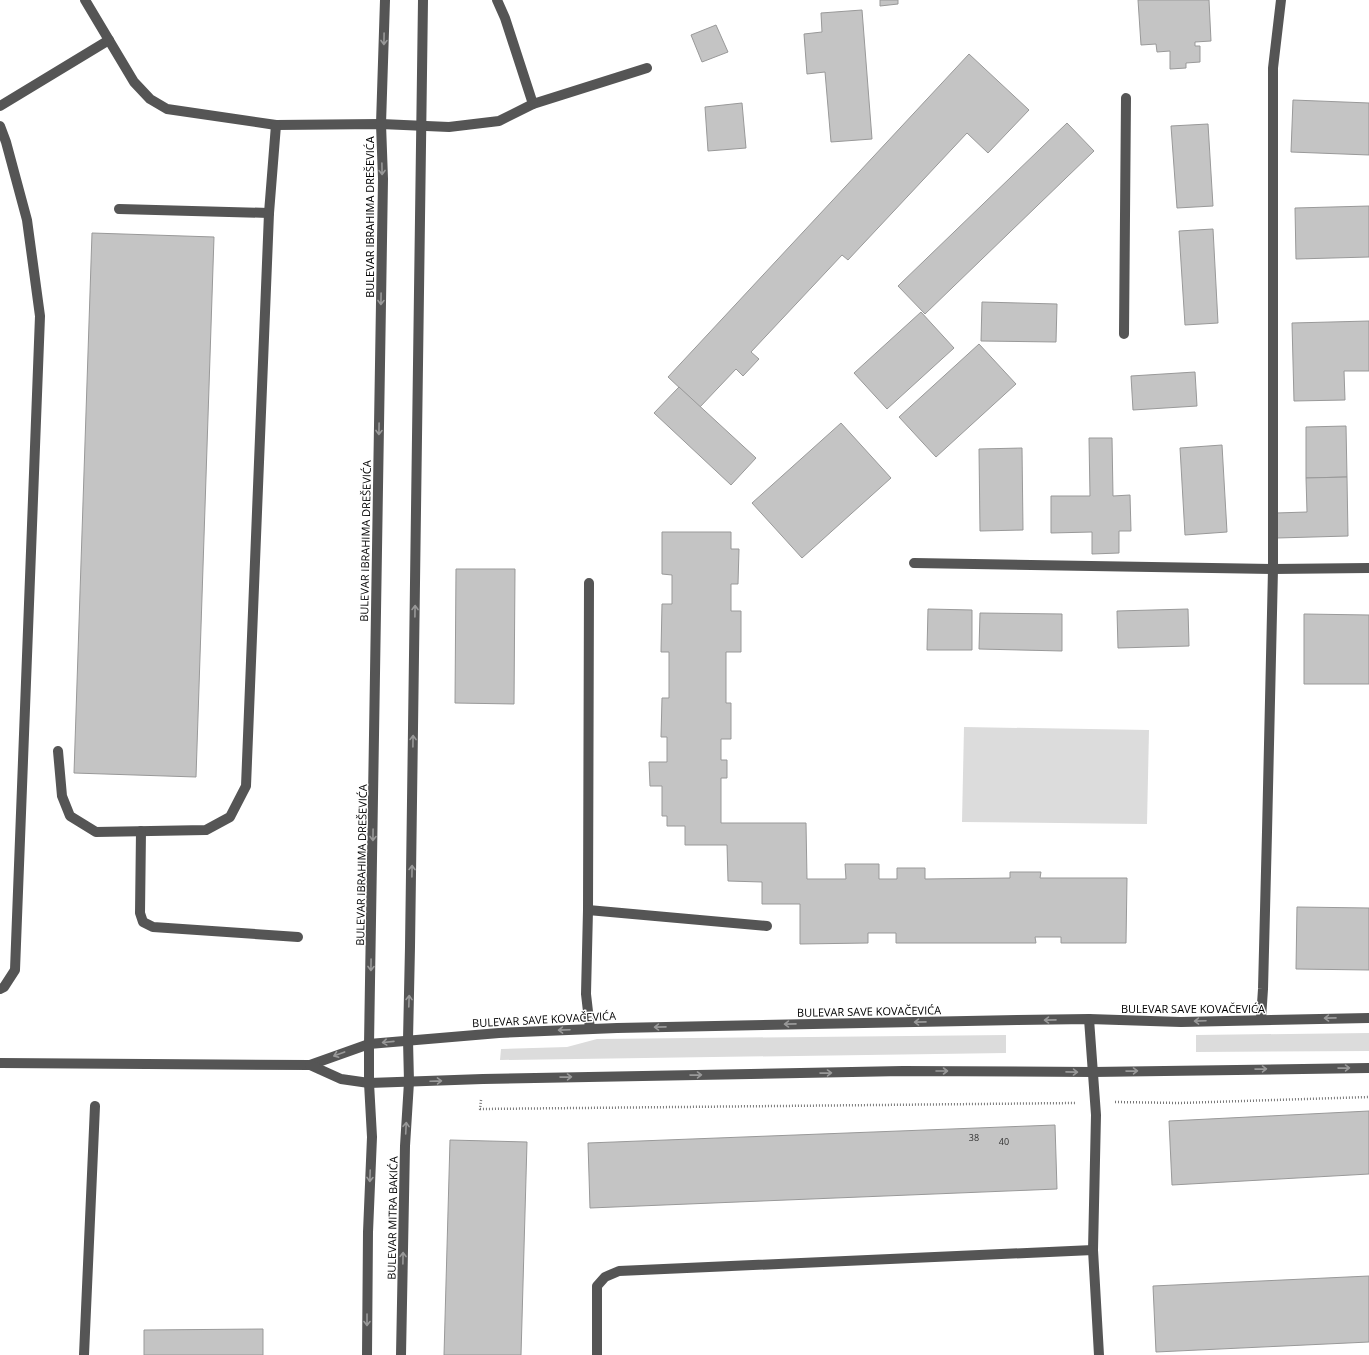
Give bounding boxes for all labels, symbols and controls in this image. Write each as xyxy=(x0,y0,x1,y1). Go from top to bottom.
one-way arrow xyxy=(380,32,388,45)
street label: BULEVAR IBRAHIMA DREŠEVIĆA xyxy=(362,136,377,298)
one-way arrow xyxy=(378,162,386,175)
one-way arrow xyxy=(377,292,385,305)
one-way arrow xyxy=(375,422,383,435)
street label: BULEVAR IBRAHIMA DREŠEVIĆA xyxy=(356,460,374,622)
one-way arrow xyxy=(411,605,419,618)
one-way arrow xyxy=(409,735,417,748)
street label: BULEVAR IBRAHIMA DREŠEVIĆA xyxy=(352,784,370,946)
one-way arrow xyxy=(369,828,377,841)
one-way arrow xyxy=(408,865,415,878)
one-way arrow xyxy=(367,958,375,971)
one-way arrow xyxy=(405,995,413,1008)
street label: BULEVAR SAVE KOVAČEVIĆA xyxy=(1121,1001,1265,1016)
street label: BULEVAR SAVE KOVAČEVIĆA xyxy=(797,1002,941,1020)
street label: BULEVAR SAVE KOVAČEVIĆA xyxy=(472,1008,616,1030)
one-way arrow xyxy=(1324,1014,1337,1022)
one-way arrow xyxy=(1044,1016,1057,1023)
one-way arrow xyxy=(1194,1017,1207,1025)
one-way arrow xyxy=(914,1018,927,1026)
one-way arrow xyxy=(784,1020,797,1028)
one-way arrow xyxy=(654,1023,667,1031)
one-way arrow xyxy=(558,1027,571,1034)
one-way arrow xyxy=(382,1038,395,1045)
one-way arrow xyxy=(334,1050,346,1058)
one-way arrow xyxy=(1337,1064,1350,1072)
one-way arrow xyxy=(1254,1065,1267,1073)
one-way arrow xyxy=(935,1067,948,1075)
one-way arrow xyxy=(1125,1067,1138,1075)
one-way arrow xyxy=(1065,1068,1078,1075)
one-way arrow xyxy=(819,1069,832,1076)
one-way arrow xyxy=(689,1071,702,1079)
one-way arrow xyxy=(559,1074,572,1081)
one-way arrow xyxy=(429,1077,442,1084)
one-way arrow xyxy=(402,1122,410,1135)
house number: 38 xyxy=(969,1131,979,1144)
house number: 40 xyxy=(999,1135,1009,1148)
street label: BULEVAR MITRA BAKIĆA xyxy=(383,1156,401,1280)
one-way arrow xyxy=(367,1169,374,1182)
one-way arrow xyxy=(399,1252,407,1265)
one-way arrow xyxy=(363,1313,371,1326)

